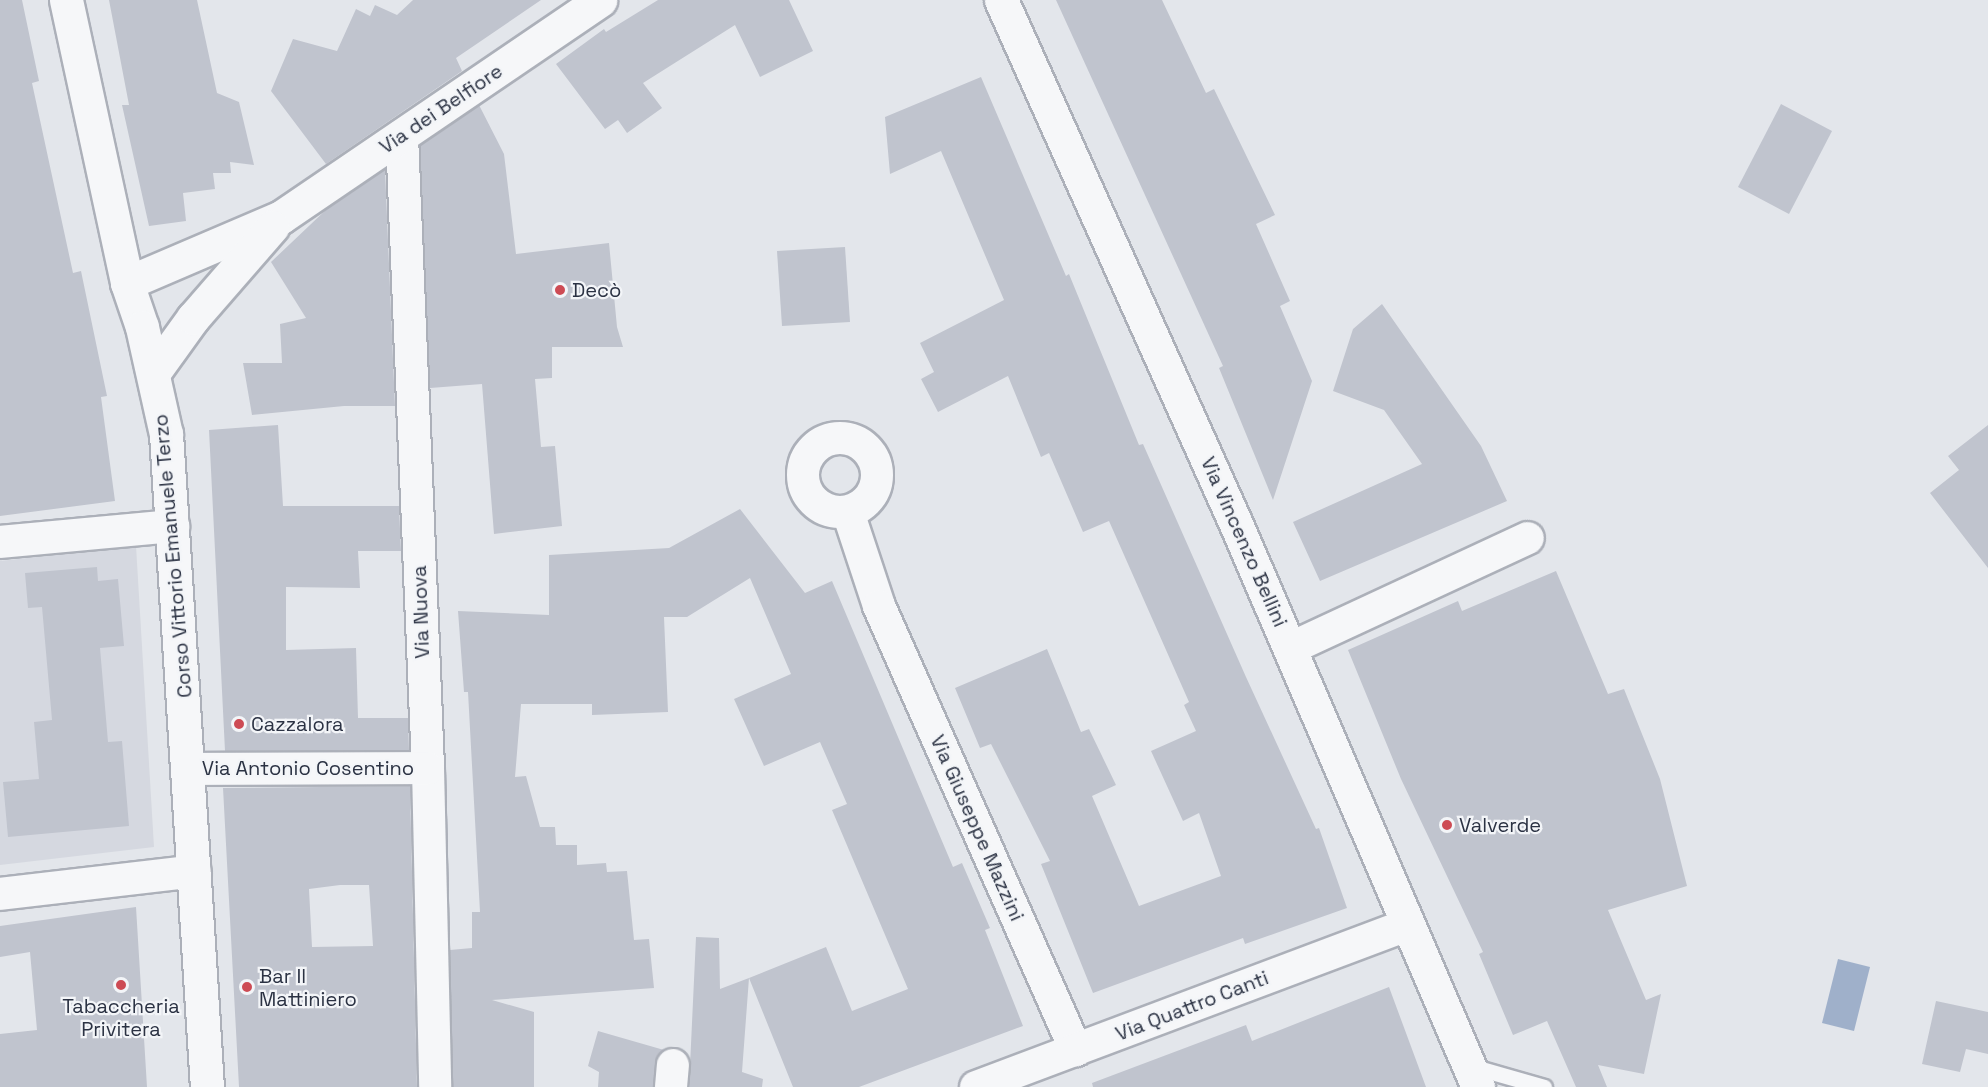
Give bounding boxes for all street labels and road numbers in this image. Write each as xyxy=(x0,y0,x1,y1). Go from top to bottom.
street label: Via dei Belfiore xyxy=(375,59,507,159)
street label: Corso Vittorio Emanuele Terzo xyxy=(149,413,197,699)
street label: Via Vincenzo Bellini xyxy=(1196,453,1292,631)
street label: Via Nuova xyxy=(407,565,435,659)
street label: Via Giuseppe Mazzini xyxy=(925,731,1029,925)
street label: Via Antonio Cosentino xyxy=(202,756,414,780)
street label: Via Quattro Canti xyxy=(1112,966,1272,1046)

